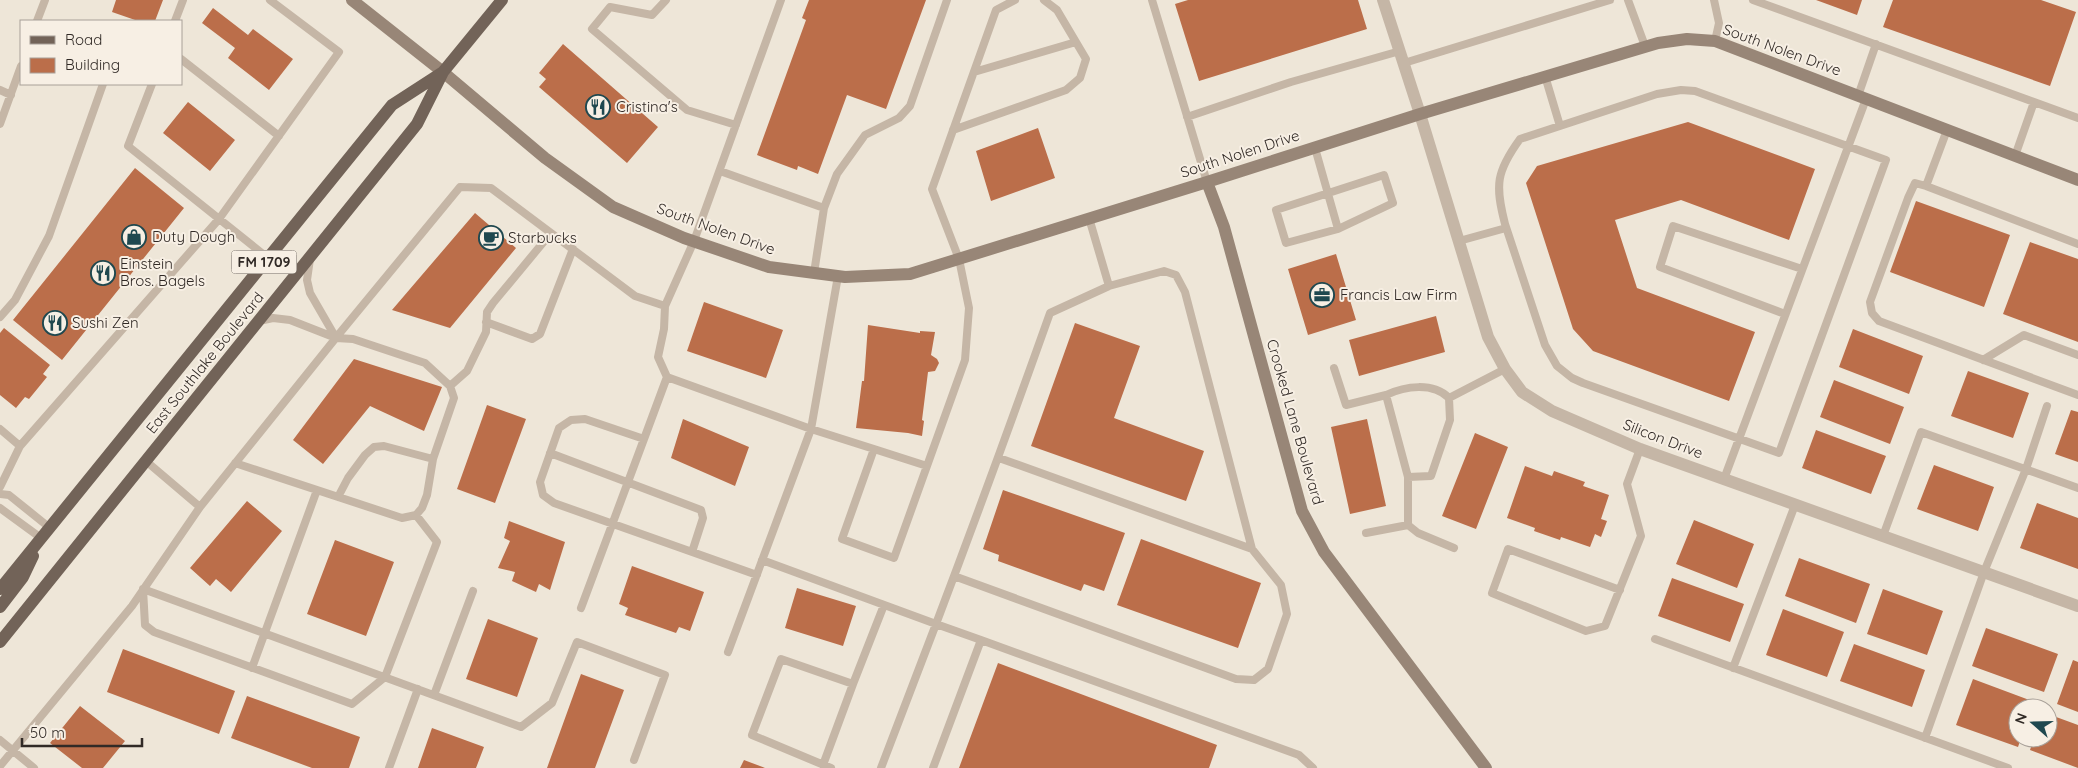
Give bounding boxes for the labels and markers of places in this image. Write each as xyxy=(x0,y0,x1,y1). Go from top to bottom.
restaurant icon: Cristina's xyxy=(585,94,611,120)
place label: Cristina's xyxy=(616,97,678,116)
shop icon: Duty Dough xyxy=(121,224,147,250)
cafe icon: Starbucks xyxy=(478,225,504,251)
place label: Duty Dough xyxy=(152,227,235,246)
place label: Starbucks xyxy=(508,228,577,247)
place label: Einstein Bros. Bagels xyxy=(120,254,205,290)
restaurant icon: Einstein Bros. Bagels xyxy=(90,260,116,286)
office icon: Francis Law Firm xyxy=(1309,282,1335,308)
place label: Francis Law Firm xyxy=(1340,285,1457,304)
restaurant icon: Sushi Zen xyxy=(42,310,68,336)
place label: Sushi Zen xyxy=(72,313,139,332)

